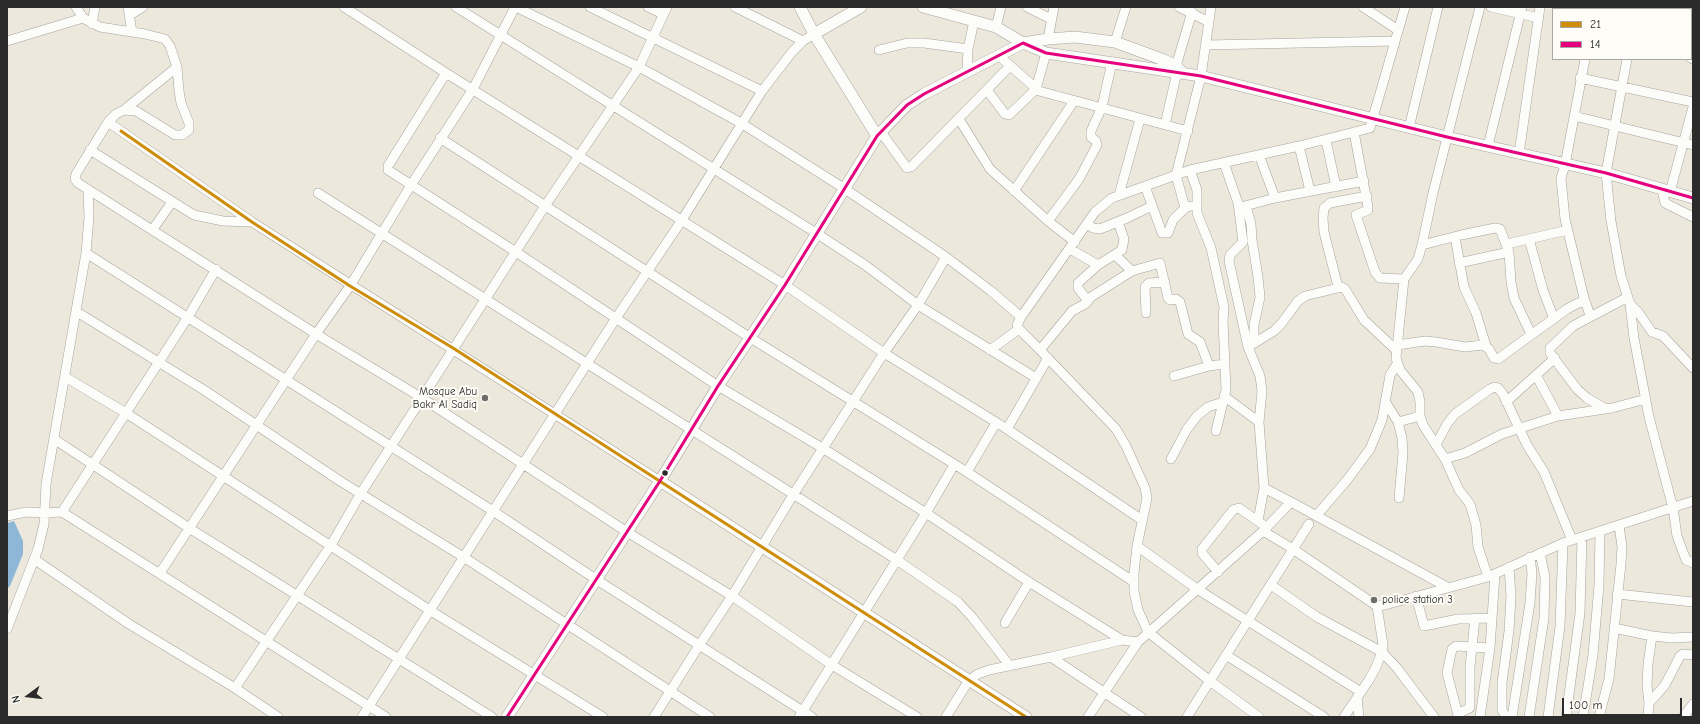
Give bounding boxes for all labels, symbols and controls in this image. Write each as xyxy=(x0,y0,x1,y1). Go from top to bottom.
legend xyxy=(1552,8,1692,60)
text: 21 xyxy=(1590,17,1601,31)
text: 14 xyxy=(1590,37,1601,51)
place label: Mosque Abu Bakr Al Sadiq xyxy=(413,385,477,411)
marker: Mosque Abu Bakr Al Sadiq xyxy=(480,393,490,403)
unlabelled marker xyxy=(660,468,670,478)
place label: police station 3 xyxy=(1382,593,1453,607)
marker: police station 3 xyxy=(1369,595,1379,605)
north arrow xyxy=(8,676,48,716)
scale bar xyxy=(1564,690,1684,716)
text: N xyxy=(9,694,23,704)
text: 100 m xyxy=(1569,698,1602,712)

